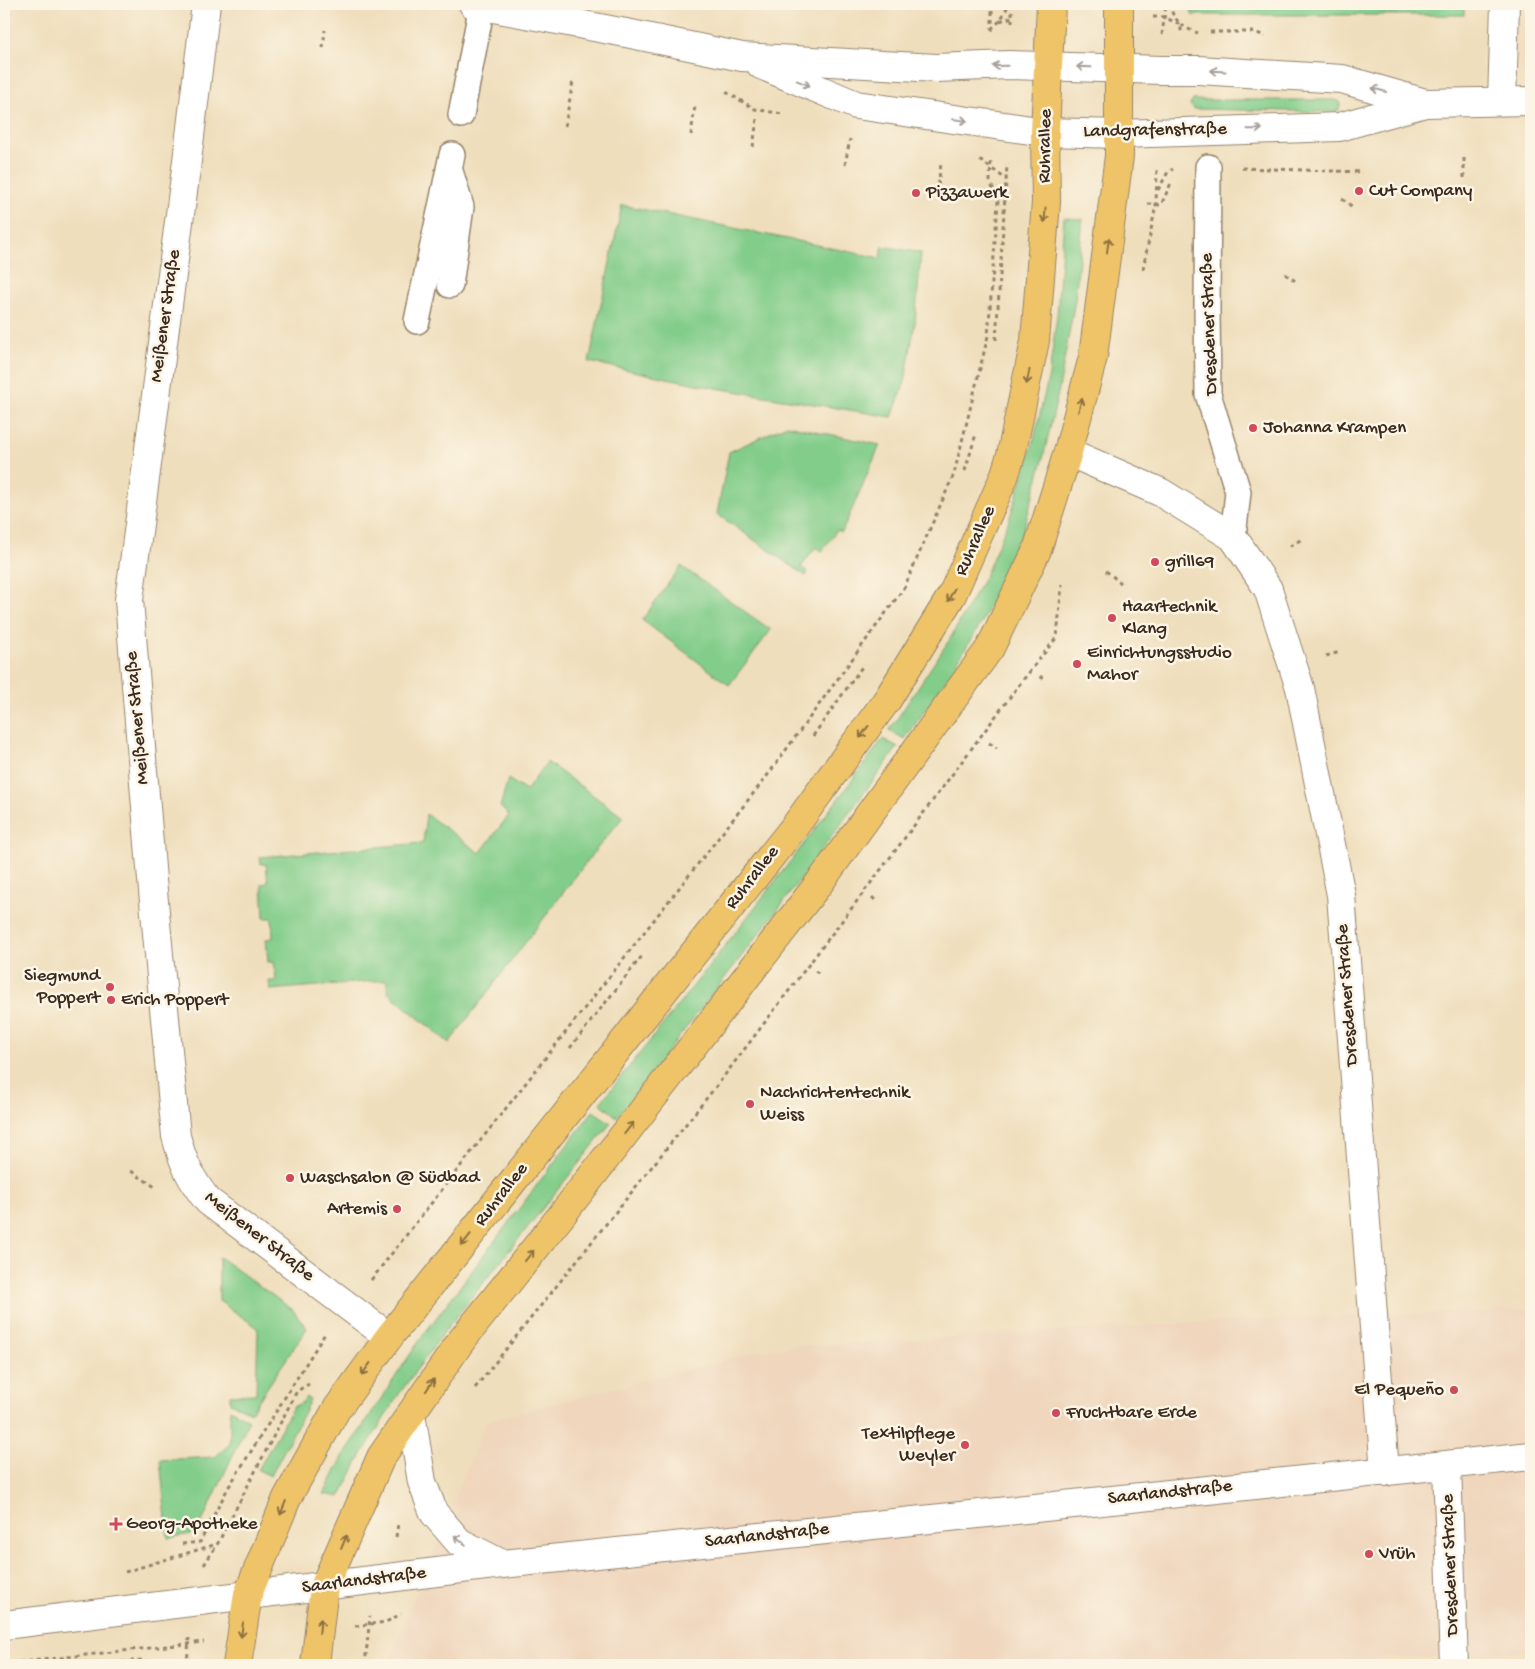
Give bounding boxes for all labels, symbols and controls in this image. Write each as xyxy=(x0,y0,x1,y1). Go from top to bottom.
one-way arrow xyxy=(992,61,1008,70)
one-way arrow xyxy=(1076,63,1092,72)
one-way arrow xyxy=(1210,67,1226,76)
one-way arrow xyxy=(795,78,810,88)
one-way arrow xyxy=(1371,84,1387,94)
street label: Ruhrallee xyxy=(1034,108,1058,183)
one-way arrow xyxy=(952,115,968,125)
street label: Landgrafenstraße xyxy=(1083,118,1227,144)
one-way arrow xyxy=(1247,124,1263,134)
place label: Cut Company xyxy=(1369,180,1473,203)
place label: Pizzawerk xyxy=(925,182,1009,205)
marker: Cut Company xyxy=(1353,185,1365,197)
marker: Pizzawerk xyxy=(910,187,922,199)
one-way arrow xyxy=(1040,207,1049,223)
one-way arrow xyxy=(1104,238,1114,254)
street label: Meißener Straße xyxy=(145,248,187,384)
street label: Dresdener Straße xyxy=(1196,252,1224,397)
one-way arrow xyxy=(1023,368,1032,384)
one-way arrow xyxy=(1076,398,1086,414)
place label: Johanna Krampen xyxy=(1263,417,1406,440)
marker: Johanna Krampen xyxy=(1247,422,1259,434)
street label: Ruhrallee xyxy=(950,502,1002,580)
place label: grill69 xyxy=(1165,551,1215,574)
marker: grill69 xyxy=(1149,556,1161,568)
one-way arrow xyxy=(946,588,956,602)
place label: Haartechnik Klang xyxy=(1122,596,1218,641)
marker: Haartechnik Klang xyxy=(1106,612,1118,624)
place label: Einrichtungsstudio Mahor xyxy=(1087,642,1232,687)
street label: Meißener Straße xyxy=(121,650,155,786)
marker: Einrichtungsstudio Mahor xyxy=(1071,658,1083,670)
one-way arrow xyxy=(859,725,869,739)
street label: Ruhrallee xyxy=(721,841,785,914)
street label: Dresdener Straße xyxy=(1332,923,1365,1069)
place label: Siegmund Poppert xyxy=(24,965,102,1010)
marker: Siegmund Poppert xyxy=(104,981,116,993)
place label: Erich Poppert xyxy=(121,989,230,1012)
marker: Erich Poppert xyxy=(105,994,117,1006)
place label: Nachrichtentechnik Weiss xyxy=(760,1082,911,1127)
marker: Nachrichtentechnik Weiss xyxy=(744,1098,756,1110)
one-way arrow xyxy=(624,1122,635,1135)
street label: Ruhrallee xyxy=(470,1158,534,1231)
place label: Waschsalon @ Südbad xyxy=(300,1167,481,1190)
marker: Waschsalon @ Südbad xyxy=(284,1172,296,1184)
street label: Meißener Straße xyxy=(199,1187,319,1287)
place label: Artemis xyxy=(327,1198,388,1221)
marker: Artemis xyxy=(391,1203,403,1215)
one-way arrow xyxy=(461,1233,471,1247)
one-way arrow xyxy=(523,1250,534,1263)
one-way arrow xyxy=(361,1362,372,1375)
one-way arrow xyxy=(425,1378,436,1392)
place label: El Pequeño xyxy=(1354,1379,1444,1402)
marker: El Pequeño xyxy=(1448,1384,1460,1396)
place label: Fruchtbare Erde xyxy=(1065,1402,1197,1425)
marker: Fruchtbare Erde xyxy=(1050,1407,1062,1419)
place label: Textilpflege Weyler xyxy=(861,1423,957,1468)
marker: Textilpflege Weyler xyxy=(959,1439,971,1451)
street label: Saarlandstraße xyxy=(1107,1475,1234,1511)
street label: Dresdener Straße xyxy=(1437,1493,1465,1638)
one-way arrow xyxy=(278,1500,288,1515)
place label: Georg-Apotheke xyxy=(126,1513,258,1536)
marker: Georg-Apotheke xyxy=(110,1518,122,1530)
street label: Saarlandstraße xyxy=(704,1518,831,1554)
one-way arrow xyxy=(339,1535,349,1550)
one-way arrow xyxy=(453,1535,466,1546)
place label: Vrüh xyxy=(1378,1543,1415,1566)
marker: Vrüh xyxy=(1363,1548,1375,1560)
street label: Saarlandstraße xyxy=(301,1562,428,1600)
one-way arrow xyxy=(315,1618,325,1634)
one-way arrow xyxy=(237,1621,247,1637)

